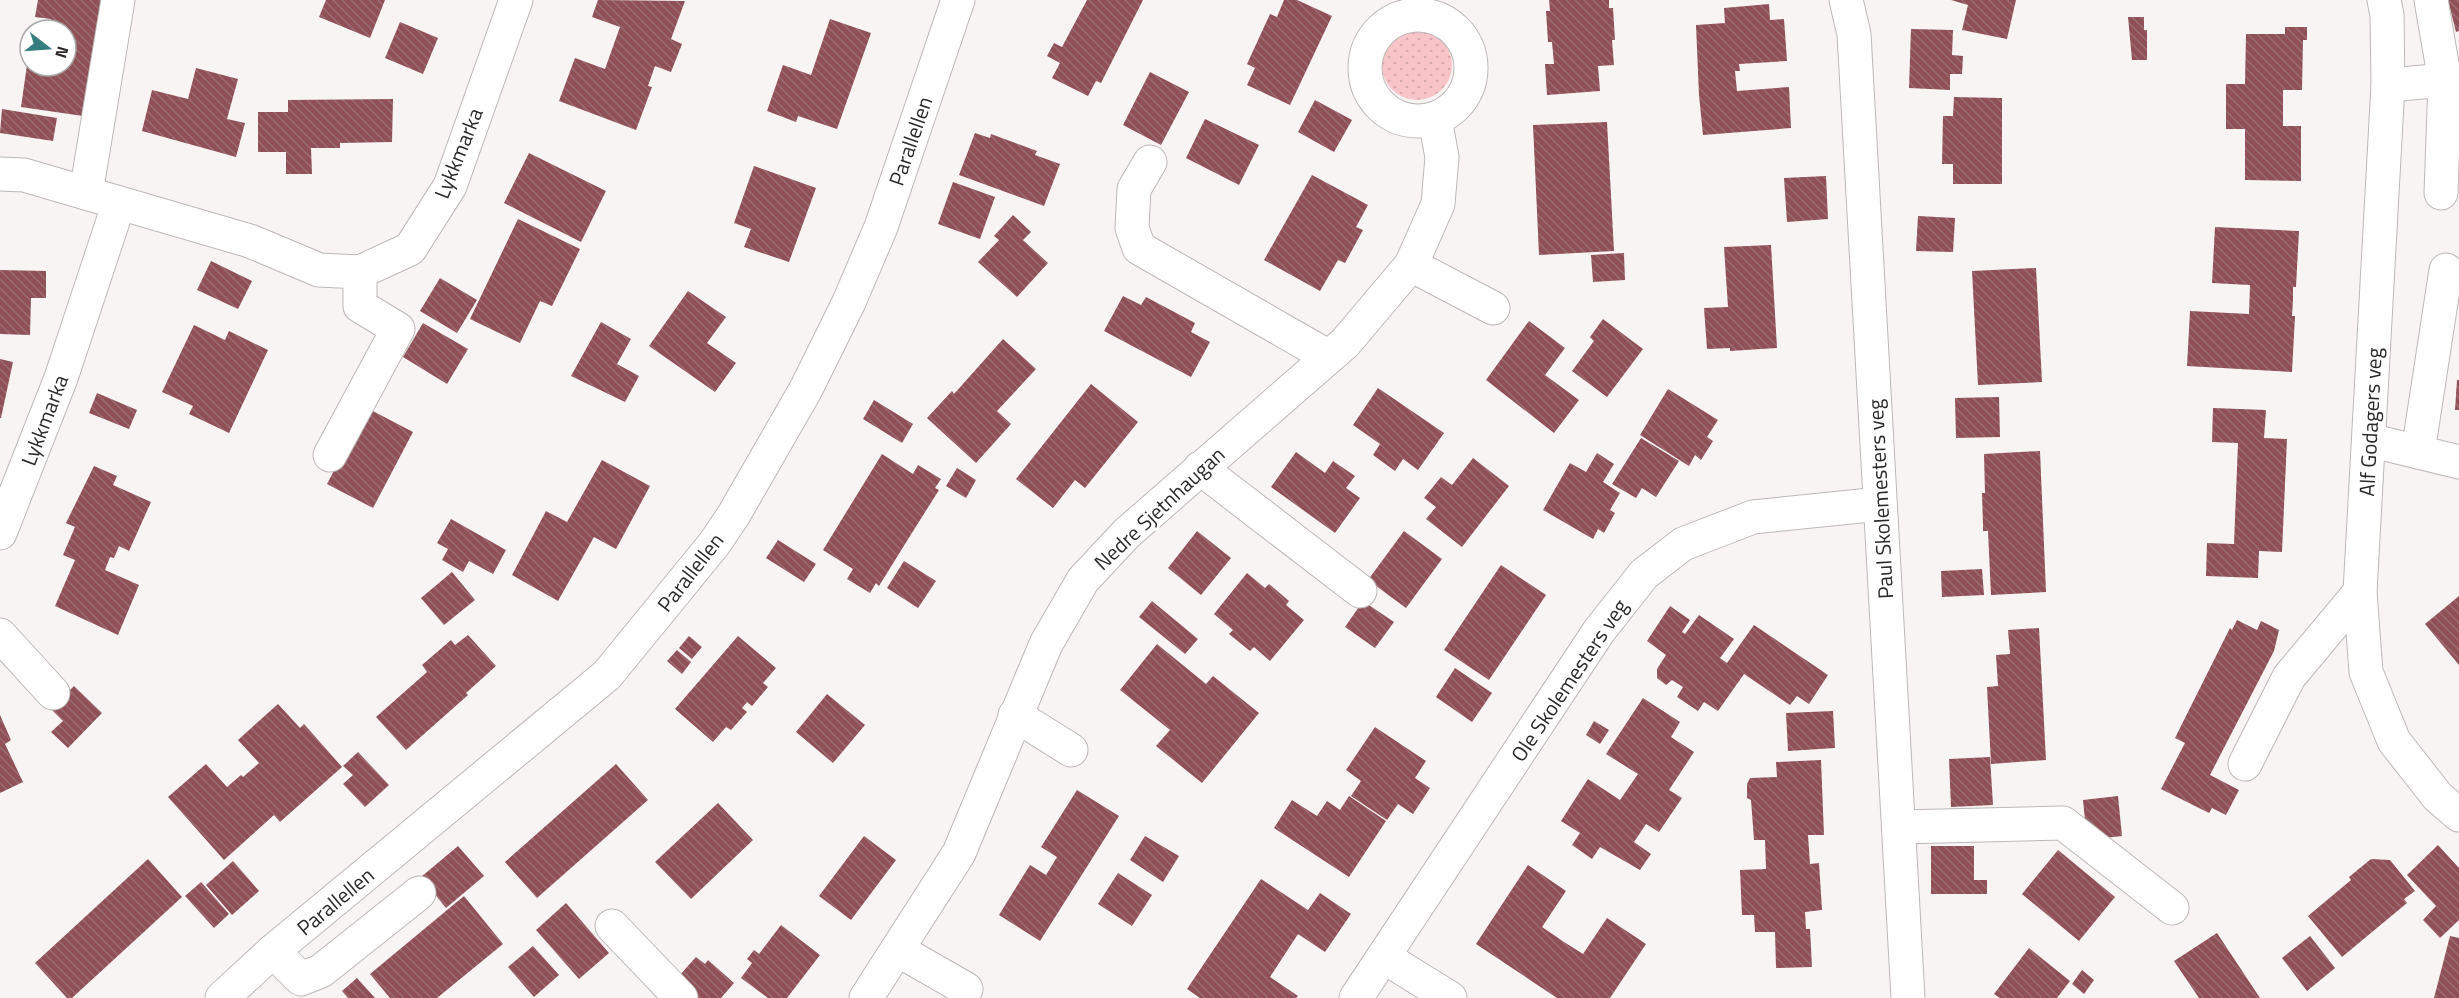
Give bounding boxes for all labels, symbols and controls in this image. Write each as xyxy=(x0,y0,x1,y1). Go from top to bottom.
north arrow xyxy=(18,18,78,78)
text: N xyxy=(49,44,75,61)
street label: Parallellen xyxy=(880,92,940,190)
street label: Lykkmarka xyxy=(425,102,491,203)
street label: Alf Godagers veg xyxy=(2350,347,2390,497)
street label: Lykkmarka xyxy=(12,369,76,470)
street label: Paul Skolemesters veg xyxy=(1859,398,1901,600)
street label: Nedre Sjetnhaugan xyxy=(1086,439,1232,577)
street label: Parallellen xyxy=(649,526,731,618)
street label: Ole Skolemesters veg xyxy=(1502,592,1636,768)
street label: Parallellen xyxy=(289,859,381,943)

